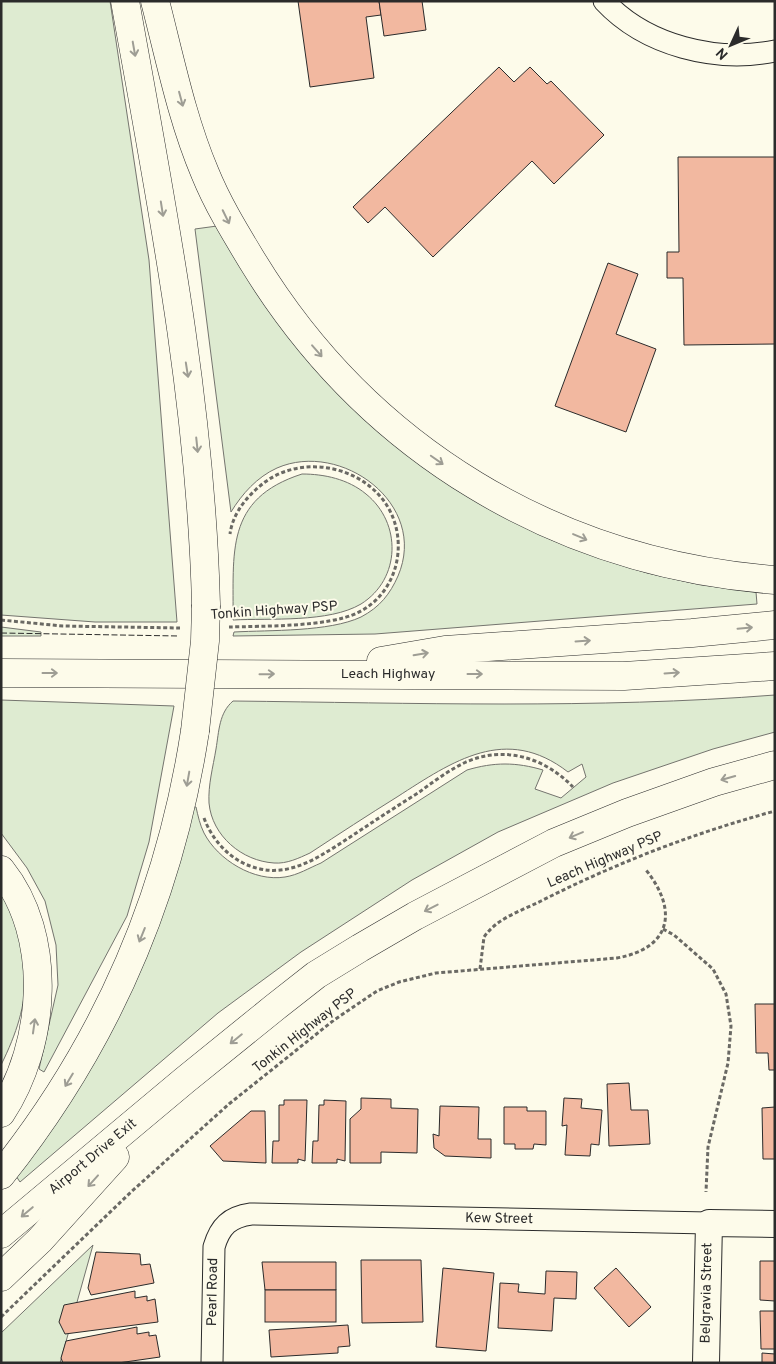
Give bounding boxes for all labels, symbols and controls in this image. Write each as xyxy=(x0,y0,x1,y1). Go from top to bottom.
north arrow xyxy=(706,20,756,70)
one-way arrow xyxy=(129,41,139,57)
text: N xyxy=(713,43,732,63)
one-way arrow xyxy=(177,91,186,107)
one-way arrow xyxy=(157,201,167,217)
one-way arrow xyxy=(222,209,231,224)
one-way arrow xyxy=(312,344,323,357)
one-way arrow xyxy=(183,361,193,377)
one-way arrow xyxy=(192,437,202,453)
one-way arrow xyxy=(430,455,444,465)
one-way arrow xyxy=(572,534,587,543)
street label: Tonkin Highway PSP xyxy=(210,598,338,624)
one-way arrow xyxy=(736,624,752,633)
one-way arrow xyxy=(574,636,590,645)
one-way arrow xyxy=(412,649,428,659)
street label: Leach Highway xyxy=(341,666,435,683)
one-way arrow xyxy=(42,668,58,678)
one-way arrow xyxy=(664,668,680,677)
one-way arrow xyxy=(259,669,275,679)
one-way arrow xyxy=(466,669,482,679)
one-way arrow xyxy=(182,771,192,787)
one-way arrow xyxy=(720,774,736,784)
street label: Leach Highway PSP xyxy=(545,828,665,892)
one-way arrow xyxy=(569,830,584,840)
one-way arrow xyxy=(423,903,438,913)
one-way arrow xyxy=(136,927,146,942)
street label: Tonkin Highway PSP xyxy=(250,985,361,1077)
one-way arrow xyxy=(29,1019,39,1035)
one-way arrow xyxy=(230,1033,243,1044)
one-way arrow xyxy=(63,1072,73,1086)
street label: Airport Drive Exit xyxy=(46,1115,140,1199)
one-way arrow xyxy=(87,1174,99,1187)
one-way arrow xyxy=(20,1207,33,1218)
street label: Kew Street xyxy=(465,1210,533,1228)
street label: Belgravia Street xyxy=(698,1242,716,1344)
street label: Pearl Road xyxy=(204,1258,222,1326)

